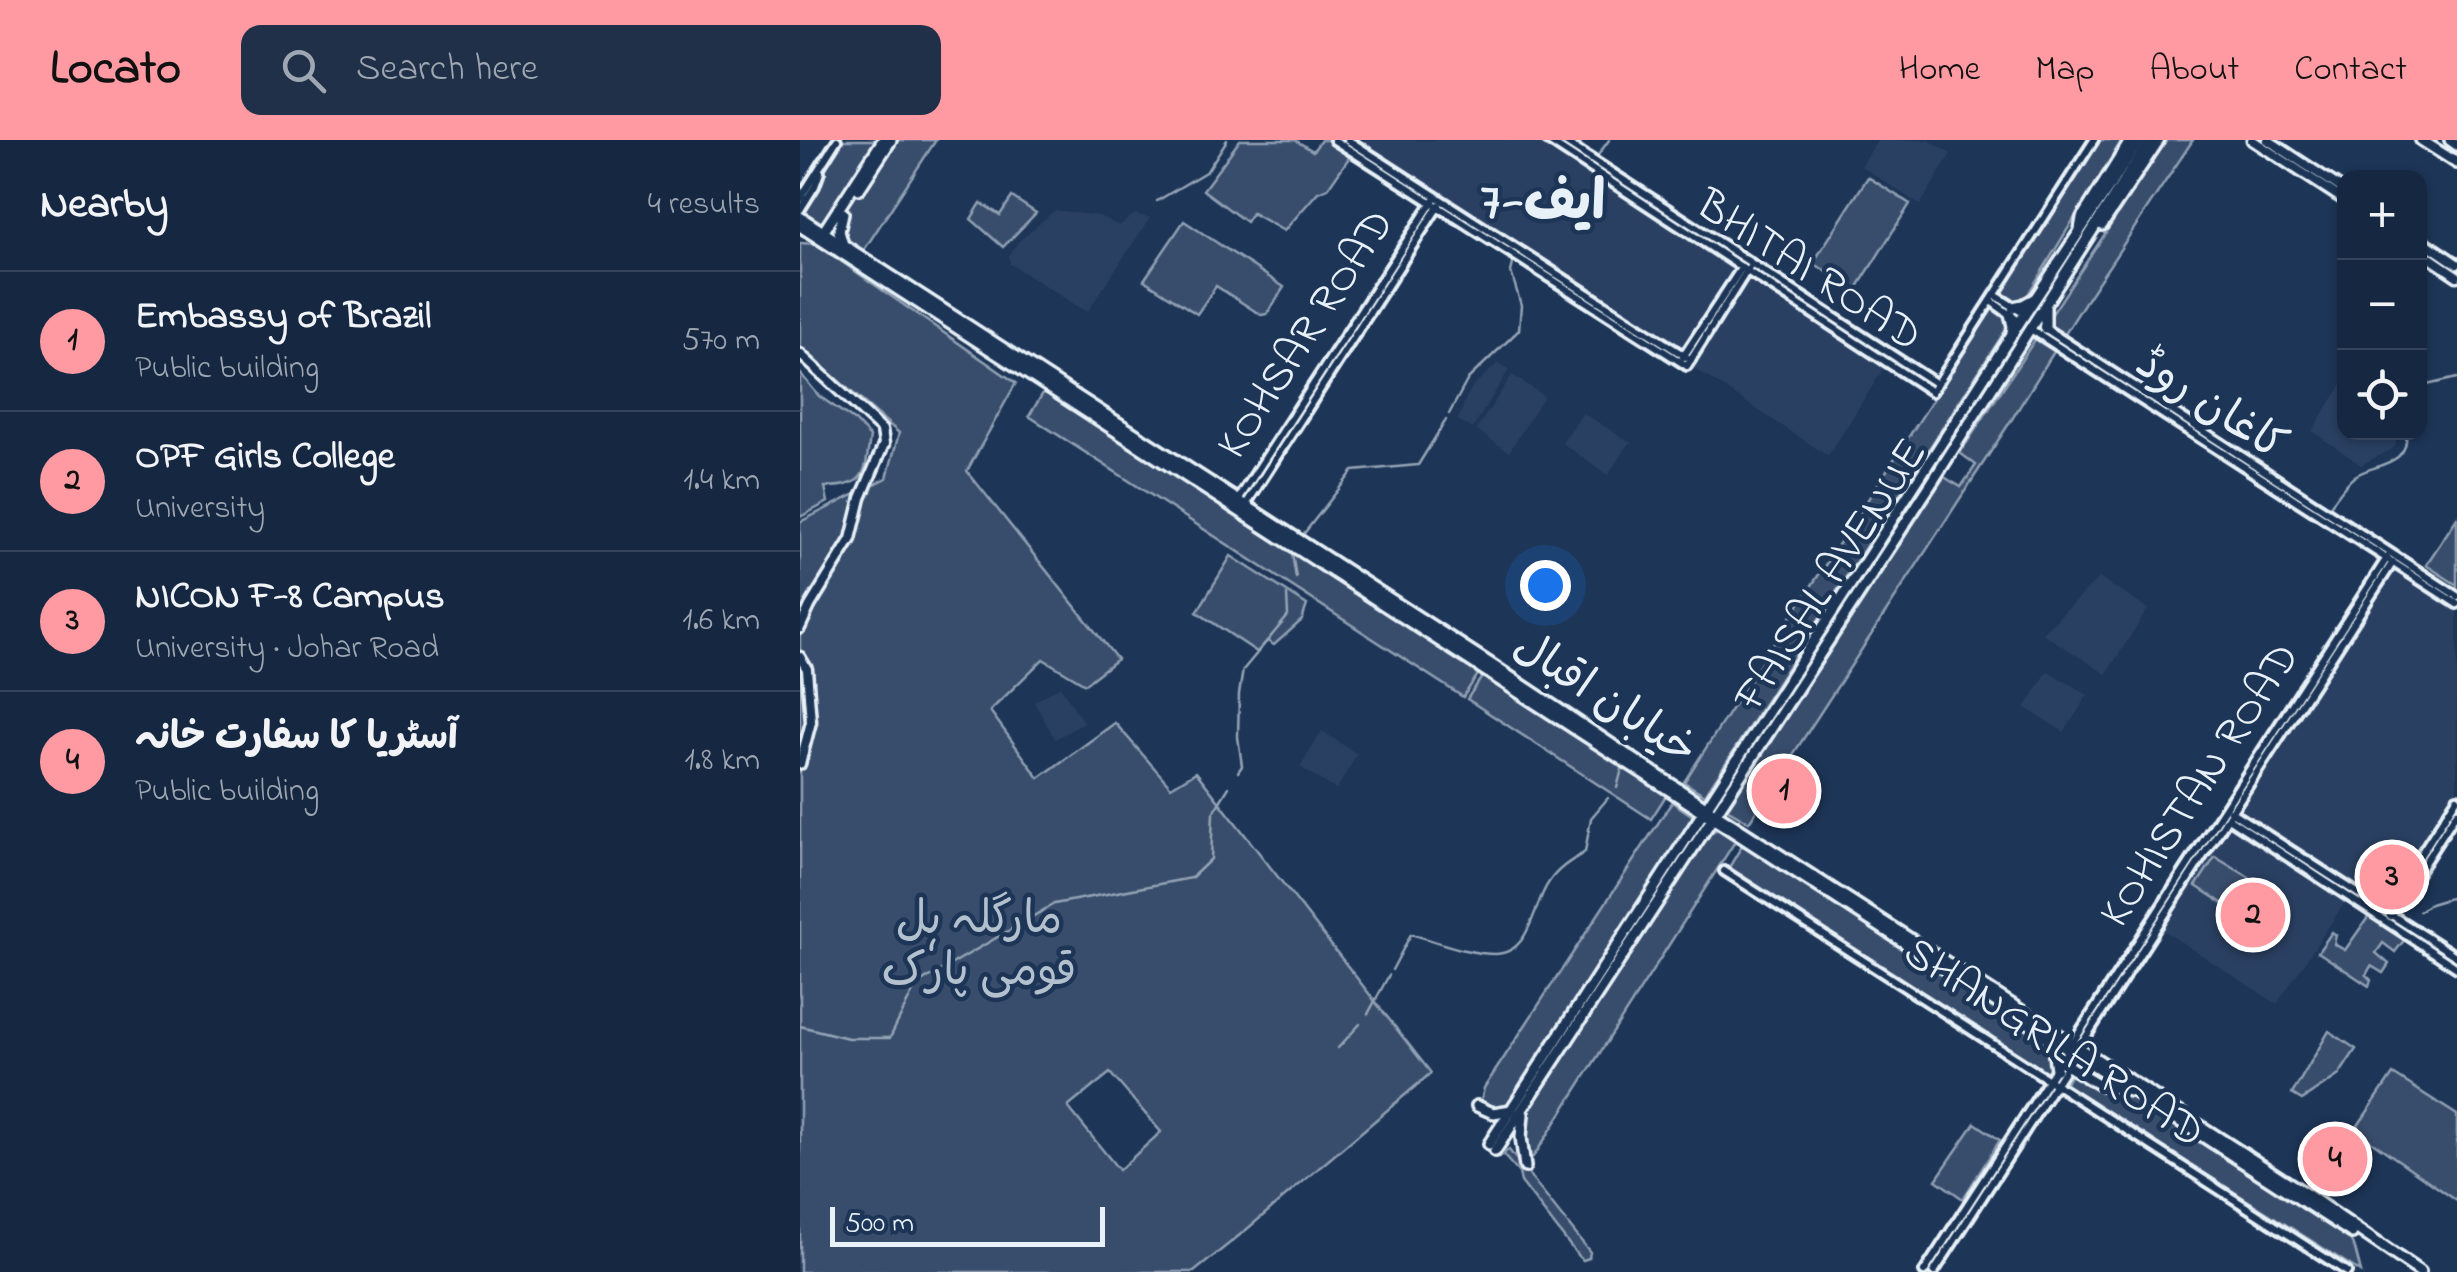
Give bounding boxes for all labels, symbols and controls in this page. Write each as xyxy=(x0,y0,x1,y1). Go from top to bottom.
search box xyxy=(241,25,941,115)
text: Locato xyxy=(50,35,181,105)
text: Search here xyxy=(356,42,538,98)
icon: search xyxy=(276,43,331,98)
text: Home xyxy=(1899,45,1980,96)
text: Map xyxy=(2035,45,2094,96)
text: About xyxy=(2149,45,2239,96)
text: Contact xyxy=(2294,45,2407,96)
district label: ایف-7 xyxy=(1480,165,1606,245)
map controls xyxy=(2337,170,2427,440)
button: + xyxy=(2337,170,2427,260)
street label: BHITAI ROAD xyxy=(1681,174,1934,370)
text: Nearby xyxy=(40,175,168,236)
text: 4 results xyxy=(648,182,760,229)
street label: KOHSAR ROAD xyxy=(1201,197,1413,473)
button: − xyxy=(2337,260,2427,350)
text: Embassy of Brazil xyxy=(135,290,431,346)
text: 1 xyxy=(67,318,78,365)
text: 570 m xyxy=(682,318,760,365)
street label: کاغان روڈ xyxy=(2121,332,2299,480)
text: Public building xyxy=(135,346,319,393)
button: locate xyxy=(2337,350,2427,440)
street label: FAISAL AVENUE xyxy=(1718,426,1945,727)
text: OPF Girls College xyxy=(135,430,395,486)
text: 2 xyxy=(65,458,80,505)
text: 1.4 km xyxy=(683,458,760,505)
text: University xyxy=(135,486,265,533)
your location xyxy=(1520,560,1571,611)
text: NICON F-8 Campus xyxy=(135,570,445,626)
text: 3 xyxy=(66,598,79,645)
text: 1.6 km xyxy=(682,598,760,645)
street label: خیابان اقبال xyxy=(1499,616,1709,784)
text: University · Johar Road xyxy=(135,626,439,673)
street label: KOHISTAN ROAD xyxy=(2084,631,2318,941)
text: آسٹریا کا سفارت خانہ xyxy=(135,711,458,767)
text: 4 xyxy=(66,738,79,785)
text: 1.8 km xyxy=(684,738,760,785)
pin: 1 xyxy=(1752,754,1816,828)
text: Public building xyxy=(135,769,319,816)
pin: 3 xyxy=(2360,840,2424,914)
pin: 2 xyxy=(2220,878,2286,952)
park label: مارگلہ ہل قومی پارک xyxy=(881,888,1077,1006)
street label: SHANGRILA ROAD xyxy=(1889,922,2217,1166)
pin: 4 xyxy=(2302,1122,2368,1196)
scale bar xyxy=(830,1202,1105,1246)
text: 500 m xyxy=(845,1204,914,1245)

